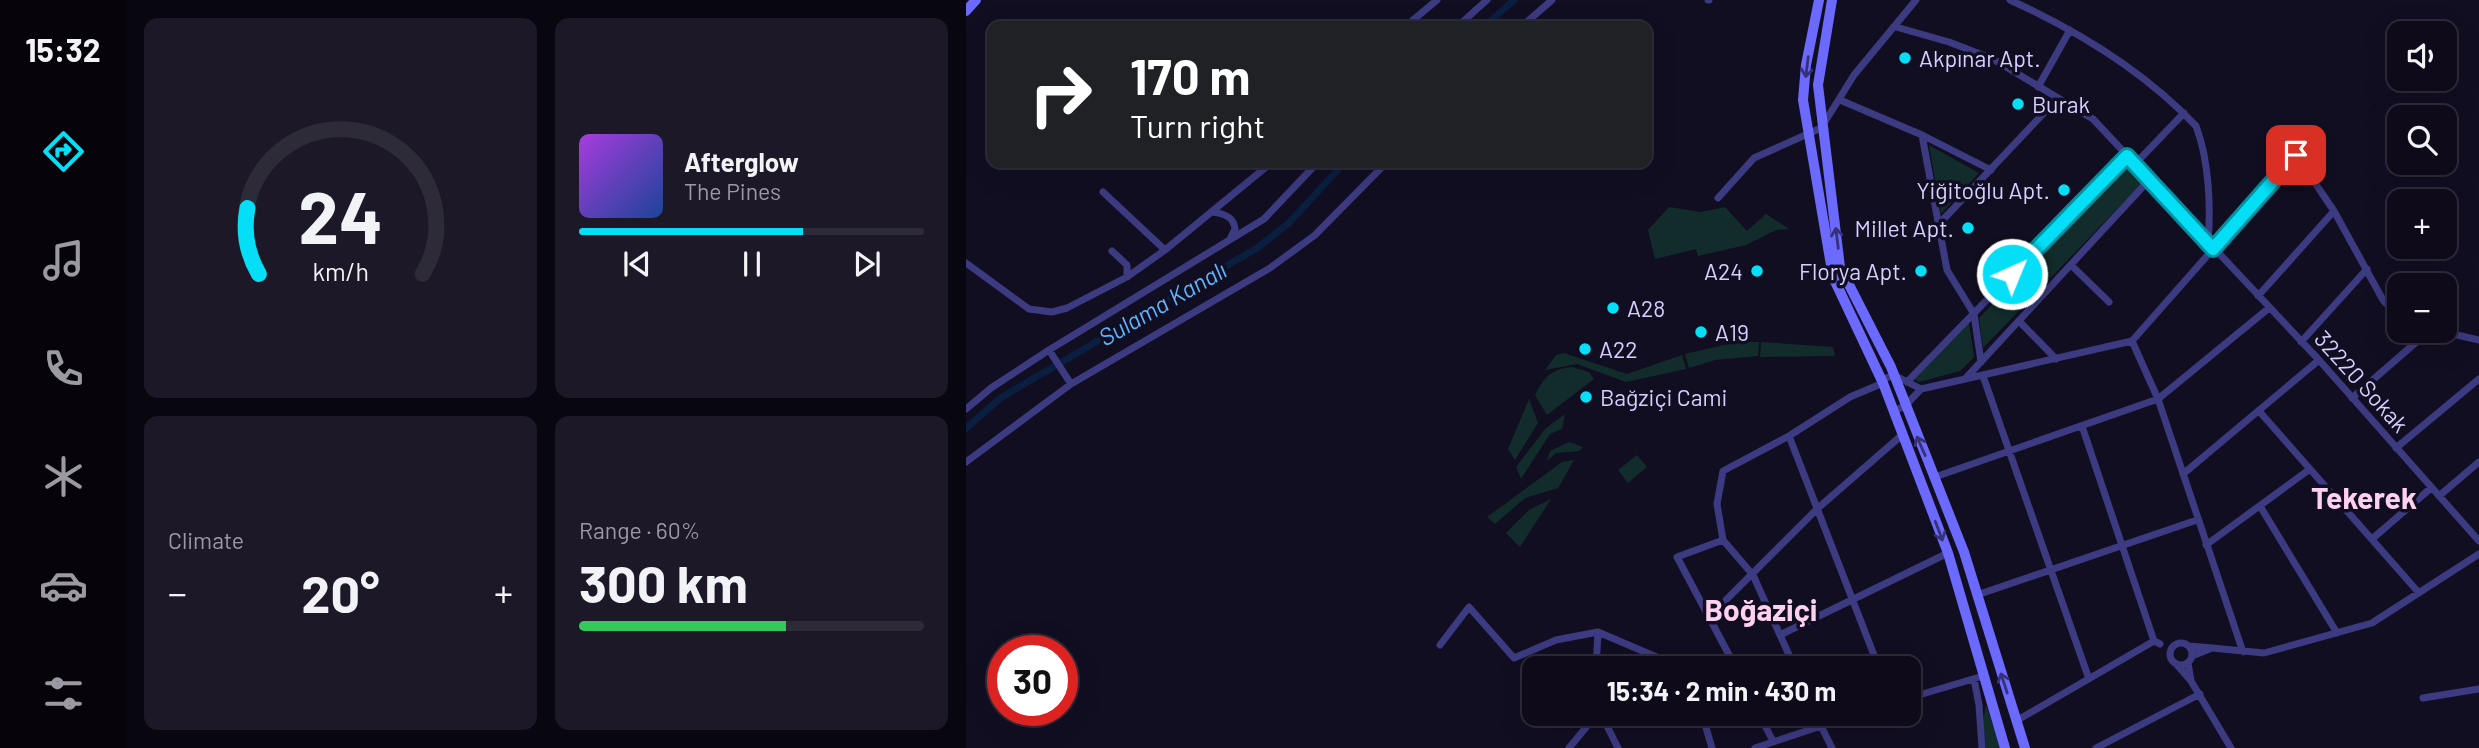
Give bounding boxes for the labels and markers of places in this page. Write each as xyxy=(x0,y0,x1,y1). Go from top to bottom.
place label: Akpınar Apt. xyxy=(1919,44,2041,72)
marker: Akpınar Apt. xyxy=(1897,50,1913,66)
place label: Burak xyxy=(2032,90,2090,118)
marker: Burak xyxy=(2010,96,2026,112)
pin xyxy=(2266,125,2326,185)
place label: Yiğitoğlu Apt. xyxy=(1916,176,2050,204)
marker: Yiğitoğlu Apt. xyxy=(2056,182,2072,198)
place label: Millet Apt. xyxy=(1855,214,1954,242)
marker: Millet Apt. xyxy=(1960,220,1976,236)
place label: A24 xyxy=(1704,257,1743,285)
place label: Florya Apt. xyxy=(1799,257,1907,285)
marker: A24 xyxy=(1749,263,1765,279)
marker: Florya Apt. xyxy=(1913,263,1929,279)
place label: A28 xyxy=(1627,294,1665,322)
marker: A28 xyxy=(1605,300,1621,316)
place label: A19 xyxy=(1715,318,1749,346)
marker: A19 xyxy=(1693,324,1709,340)
place label: A22 xyxy=(1599,335,1638,363)
marker: A22 xyxy=(1577,341,1593,357)
place label: Bağziçi Cami xyxy=(1600,383,1727,411)
marker: Bağziçi Cami xyxy=(1578,389,1594,405)

